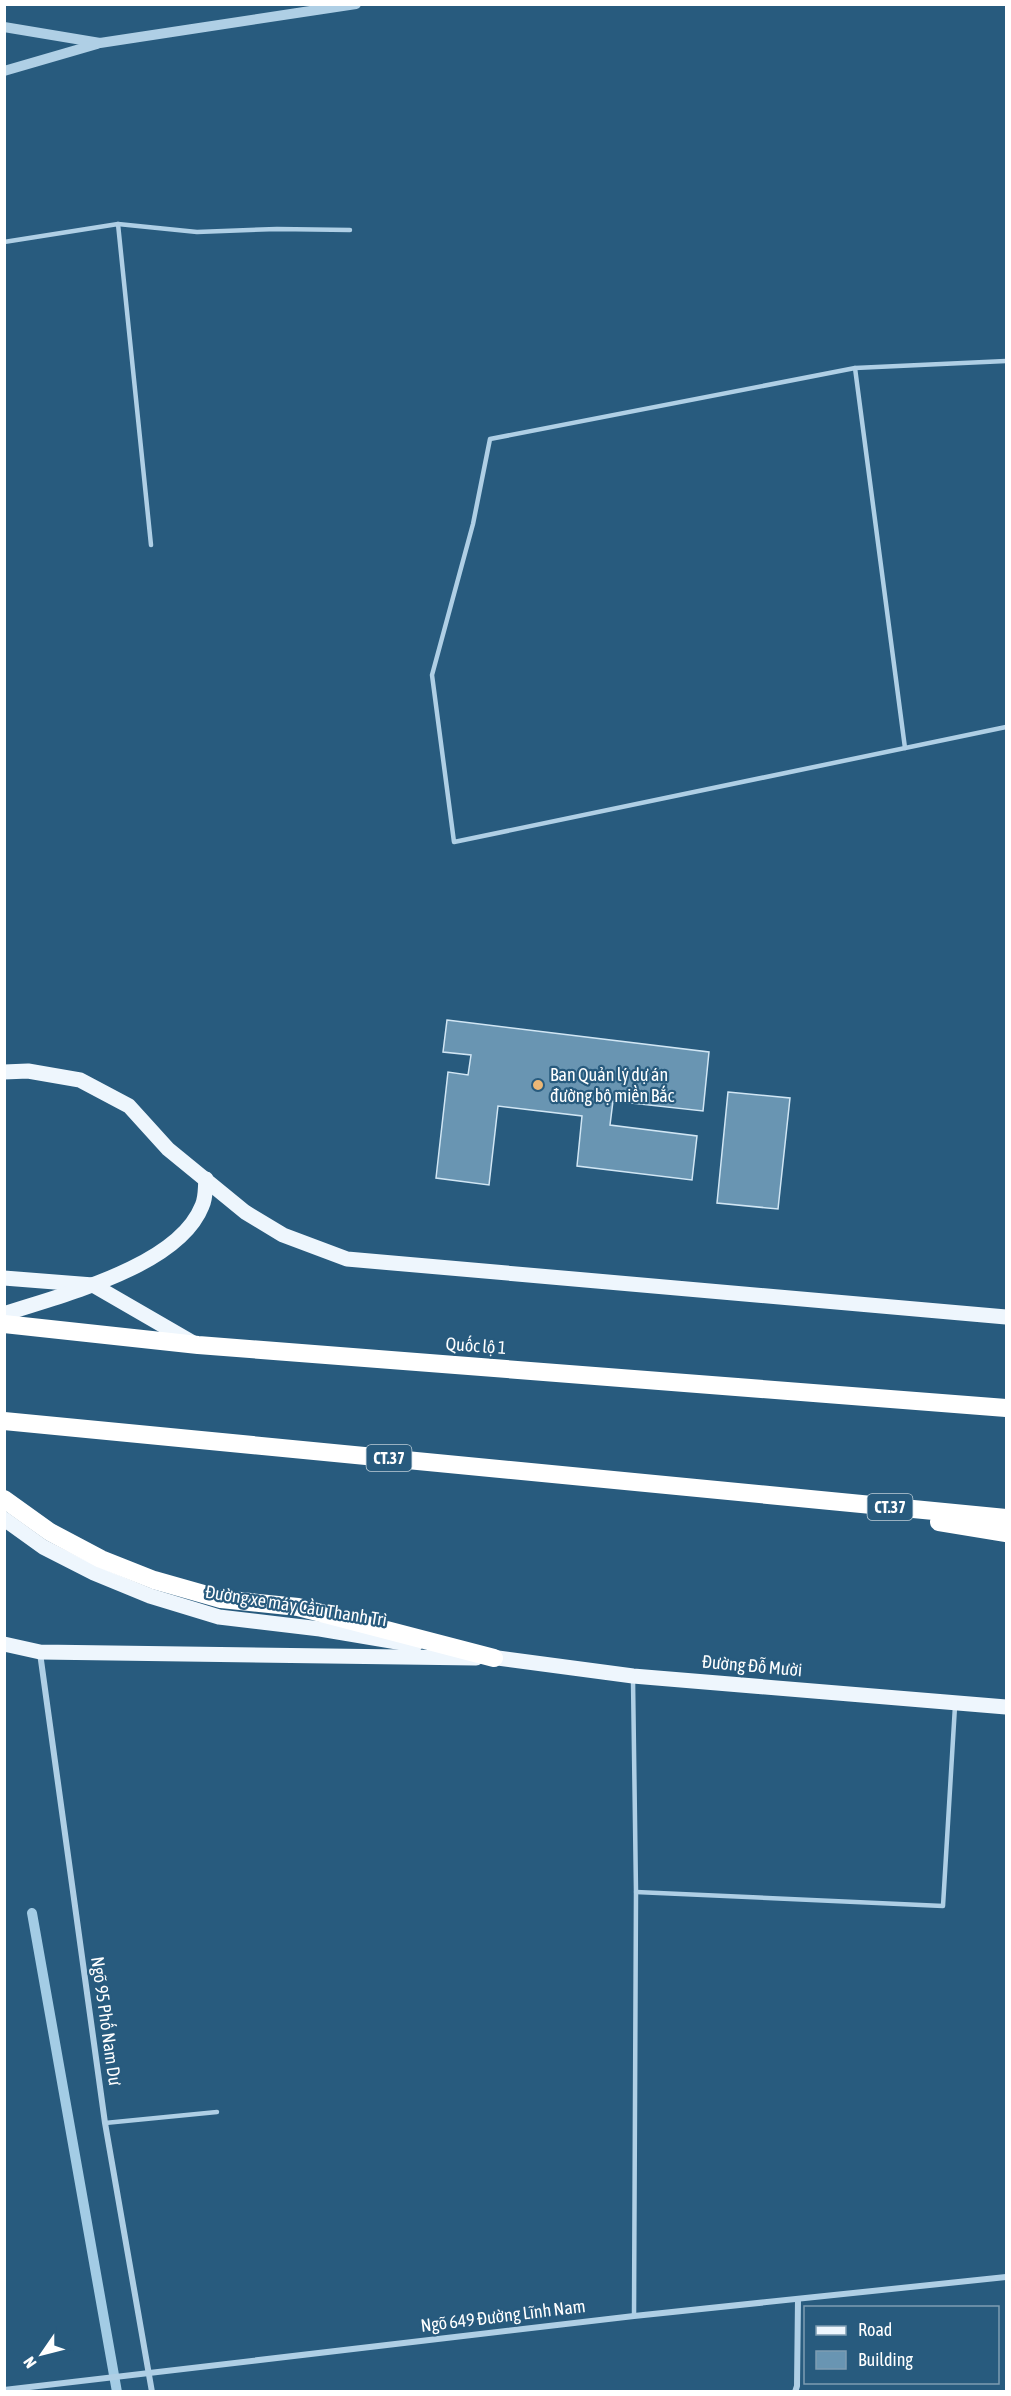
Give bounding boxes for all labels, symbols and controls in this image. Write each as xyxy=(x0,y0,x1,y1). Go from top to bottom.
place label: Ban Quản lý dự án đường bộ miền Bắc xyxy=(550,1064,675,1106)
marker: Ban Quản lý dự án đường bộ miền Bắc xyxy=(531,1078,545,1092)
street label: Quốc lộ 1 xyxy=(445,1332,507,1358)
road number: CT.37 xyxy=(366,1445,412,1471)
road number: CT.37 xyxy=(868,1494,912,1520)
street label: Đường xe máy Cầu Thanh Trì xyxy=(204,1580,389,1630)
street label: Đường Đỗ Mười xyxy=(701,1651,803,1680)
street label: Ngõ 95 Phố Nam Dư xyxy=(87,1955,127,2087)
street label: Ngõ 649 Đường Lĩnh Nam xyxy=(419,2295,587,2336)
legend xyxy=(804,2306,999,2384)
text: Road xyxy=(858,2319,892,2340)
north arrow xyxy=(12,2324,72,2384)
text: Building xyxy=(858,2349,913,2370)
text: N xyxy=(20,2354,40,2372)

